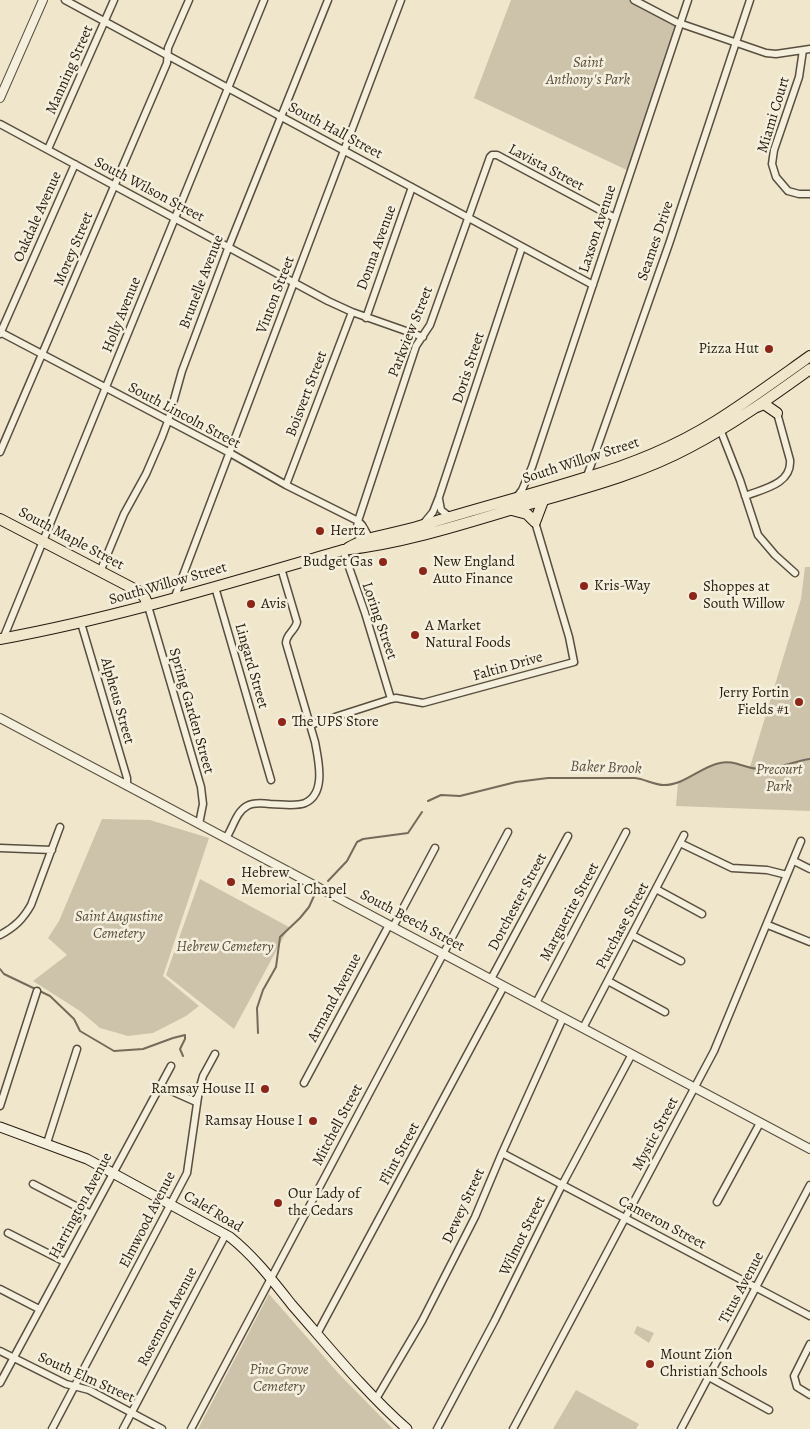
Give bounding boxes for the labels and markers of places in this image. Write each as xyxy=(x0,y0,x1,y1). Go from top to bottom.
place label: Pizza Hut xyxy=(699,340,759,358)
marker: Pizza Hut xyxy=(763,343,775,355)
place label: Hertz xyxy=(330,522,365,540)
marker: Hertz xyxy=(314,525,326,537)
place label: Budget Gas xyxy=(303,553,373,571)
place label: New England Auto Finance xyxy=(433,553,515,588)
marker: Budget Gas xyxy=(377,556,389,568)
marker: New England Auto Finance xyxy=(417,565,429,577)
place label: Kris-Way xyxy=(594,577,650,595)
place label: Shoppes at South Willow xyxy=(703,578,785,613)
marker: Kris-Way xyxy=(578,580,590,592)
marker: Shoppes at South Willow xyxy=(687,590,699,602)
place label: Avis xyxy=(261,595,286,613)
marker: Avis xyxy=(245,598,257,610)
place label: A Market Natural Foods xyxy=(425,617,511,652)
marker: A Market Natural Foods xyxy=(409,629,421,641)
place label: Jerry Fortin Fields #1 xyxy=(719,684,789,719)
marker: Jerry Fortin Fields #1 xyxy=(793,696,805,708)
place label: The UPS Store xyxy=(292,713,379,731)
marker: The UPS Store xyxy=(276,716,288,728)
place label: Hebrew Memorial Chapel xyxy=(241,864,346,899)
marker: Hebrew Memorial Chapel xyxy=(225,876,237,888)
place label: Ramsay House II xyxy=(151,1080,255,1098)
marker: Ramsay House II xyxy=(259,1083,271,1095)
place label: Ramsay House I xyxy=(205,1112,303,1130)
marker: Ramsay House I xyxy=(307,1115,319,1127)
place label: Our Lady of the Cedars xyxy=(288,1185,360,1220)
marker: Our Lady of the Cedars xyxy=(272,1197,284,1209)
place label: Mount Zion Christian Schools xyxy=(660,1346,767,1381)
marker: Mount Zion Christian Schools xyxy=(644,1358,656,1370)

